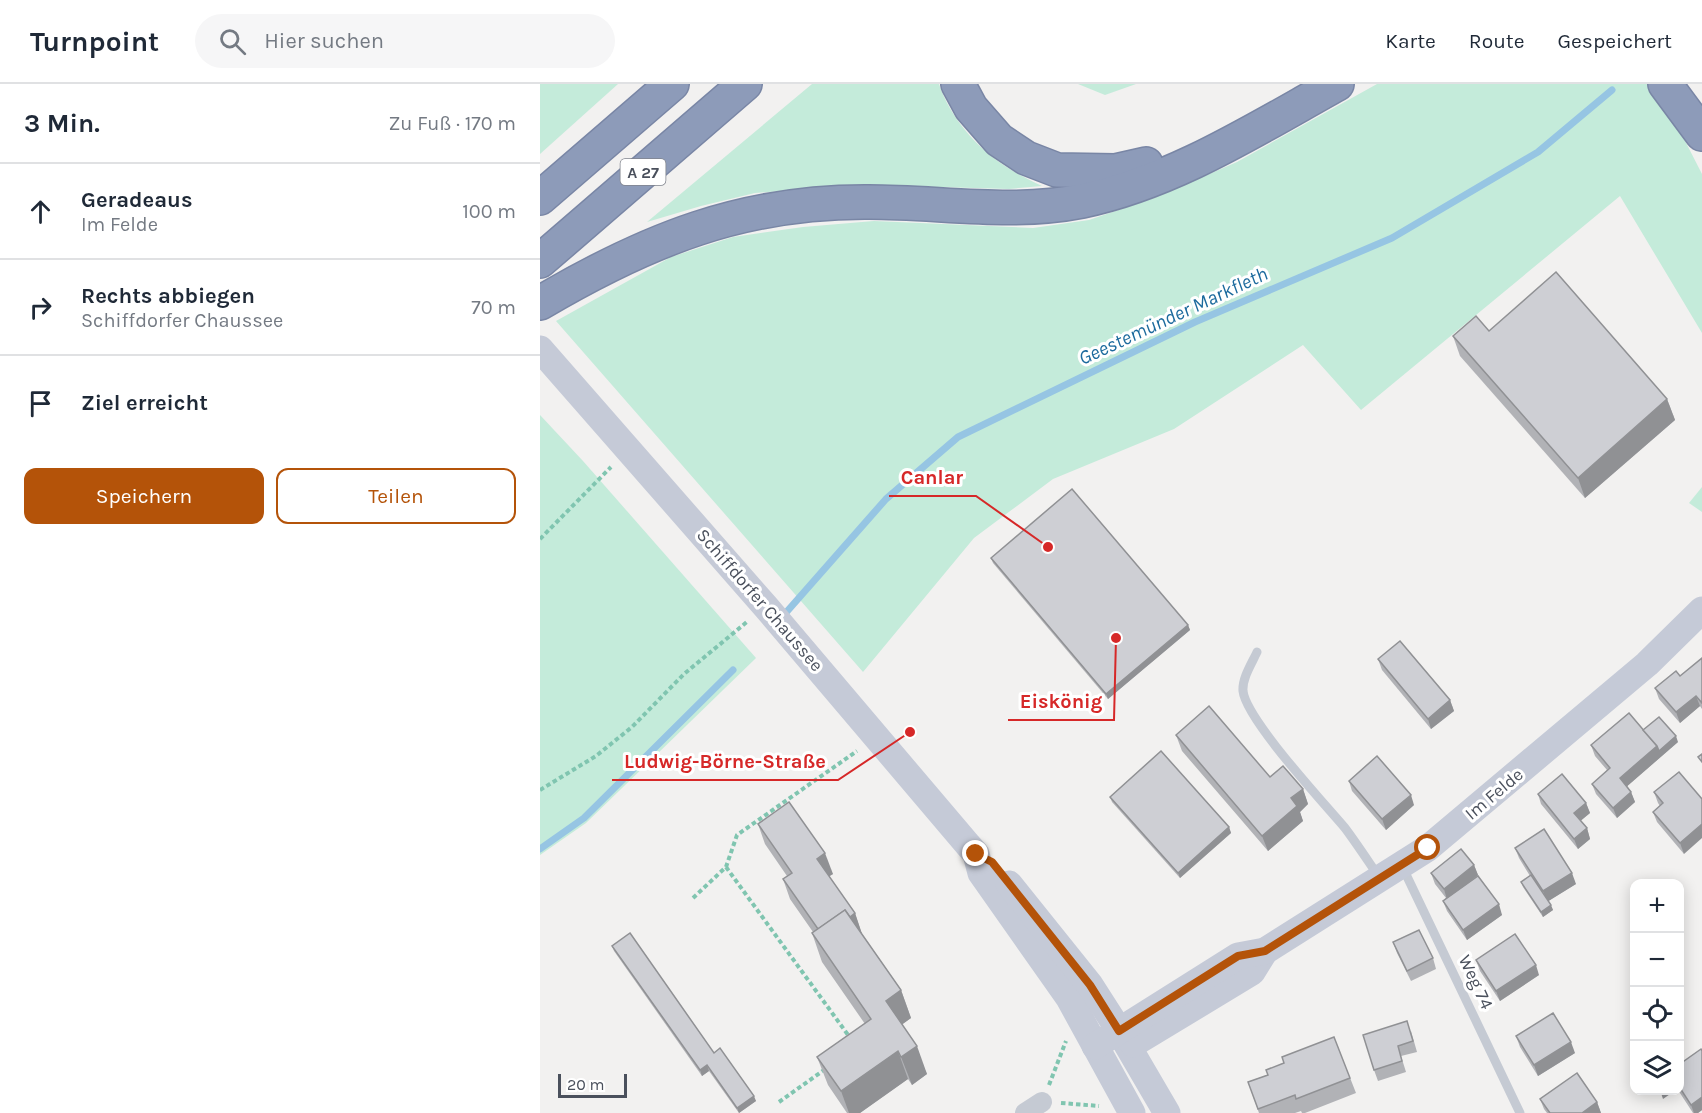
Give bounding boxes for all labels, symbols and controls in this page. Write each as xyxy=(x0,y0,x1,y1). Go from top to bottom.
search box xyxy=(195,14,615,68)
text: Turnpoint xyxy=(30,25,159,58)
icon: search xyxy=(216,25,249,58)
text: Hier suchen xyxy=(264,28,384,54)
text: Karte xyxy=(1385,29,1436,53)
text: Route xyxy=(1469,29,1525,53)
text: Gespeichert xyxy=(1558,29,1672,53)
text: 3 Min. xyxy=(24,108,100,139)
text: Zu Fuß · 170 m xyxy=(389,112,516,135)
road number: A 27 xyxy=(620,159,666,185)
text: Geradeaus xyxy=(81,187,193,213)
icon: ahead xyxy=(24,195,57,228)
text: 100 m xyxy=(462,200,516,223)
text: Im Felde xyxy=(81,213,158,236)
water label: Geestemünder Markfleth xyxy=(1075,262,1271,370)
text: Rechts abbiegen xyxy=(81,283,255,309)
icon: right xyxy=(24,291,57,324)
text: 70 m xyxy=(471,296,516,319)
text: Schiffdorfer Chaussee xyxy=(81,309,283,332)
icon: arrive xyxy=(24,387,57,420)
text: Ziel erreicht xyxy=(81,390,208,416)
callout: Canlar xyxy=(889,458,976,496)
text: Canlar xyxy=(901,466,963,489)
button: Speichern xyxy=(24,468,264,524)
button: Teilen xyxy=(276,468,516,524)
street label: Schiffdorfer Chaussee xyxy=(692,524,828,676)
callout: Eiskönig xyxy=(1008,682,1114,720)
text: Eiskönig xyxy=(1020,690,1103,713)
callout: Ludwig-Börne-Straße xyxy=(612,742,838,780)
text: Ludwig-Börne-Straße xyxy=(624,750,826,773)
street label: Im Felde xyxy=(1460,763,1528,825)
route start xyxy=(1414,834,1440,860)
route end xyxy=(962,840,988,866)
map controls xyxy=(1630,879,1684,1095)
button: + xyxy=(1630,879,1684,933)
button: − xyxy=(1630,933,1684,987)
street label: Weg 74 xyxy=(1454,951,1498,1013)
button: locate xyxy=(1630,987,1684,1041)
button: layers xyxy=(1630,1041,1684,1095)
scale bar xyxy=(558,1071,627,1098)
text: 20 m xyxy=(567,1075,605,1094)

